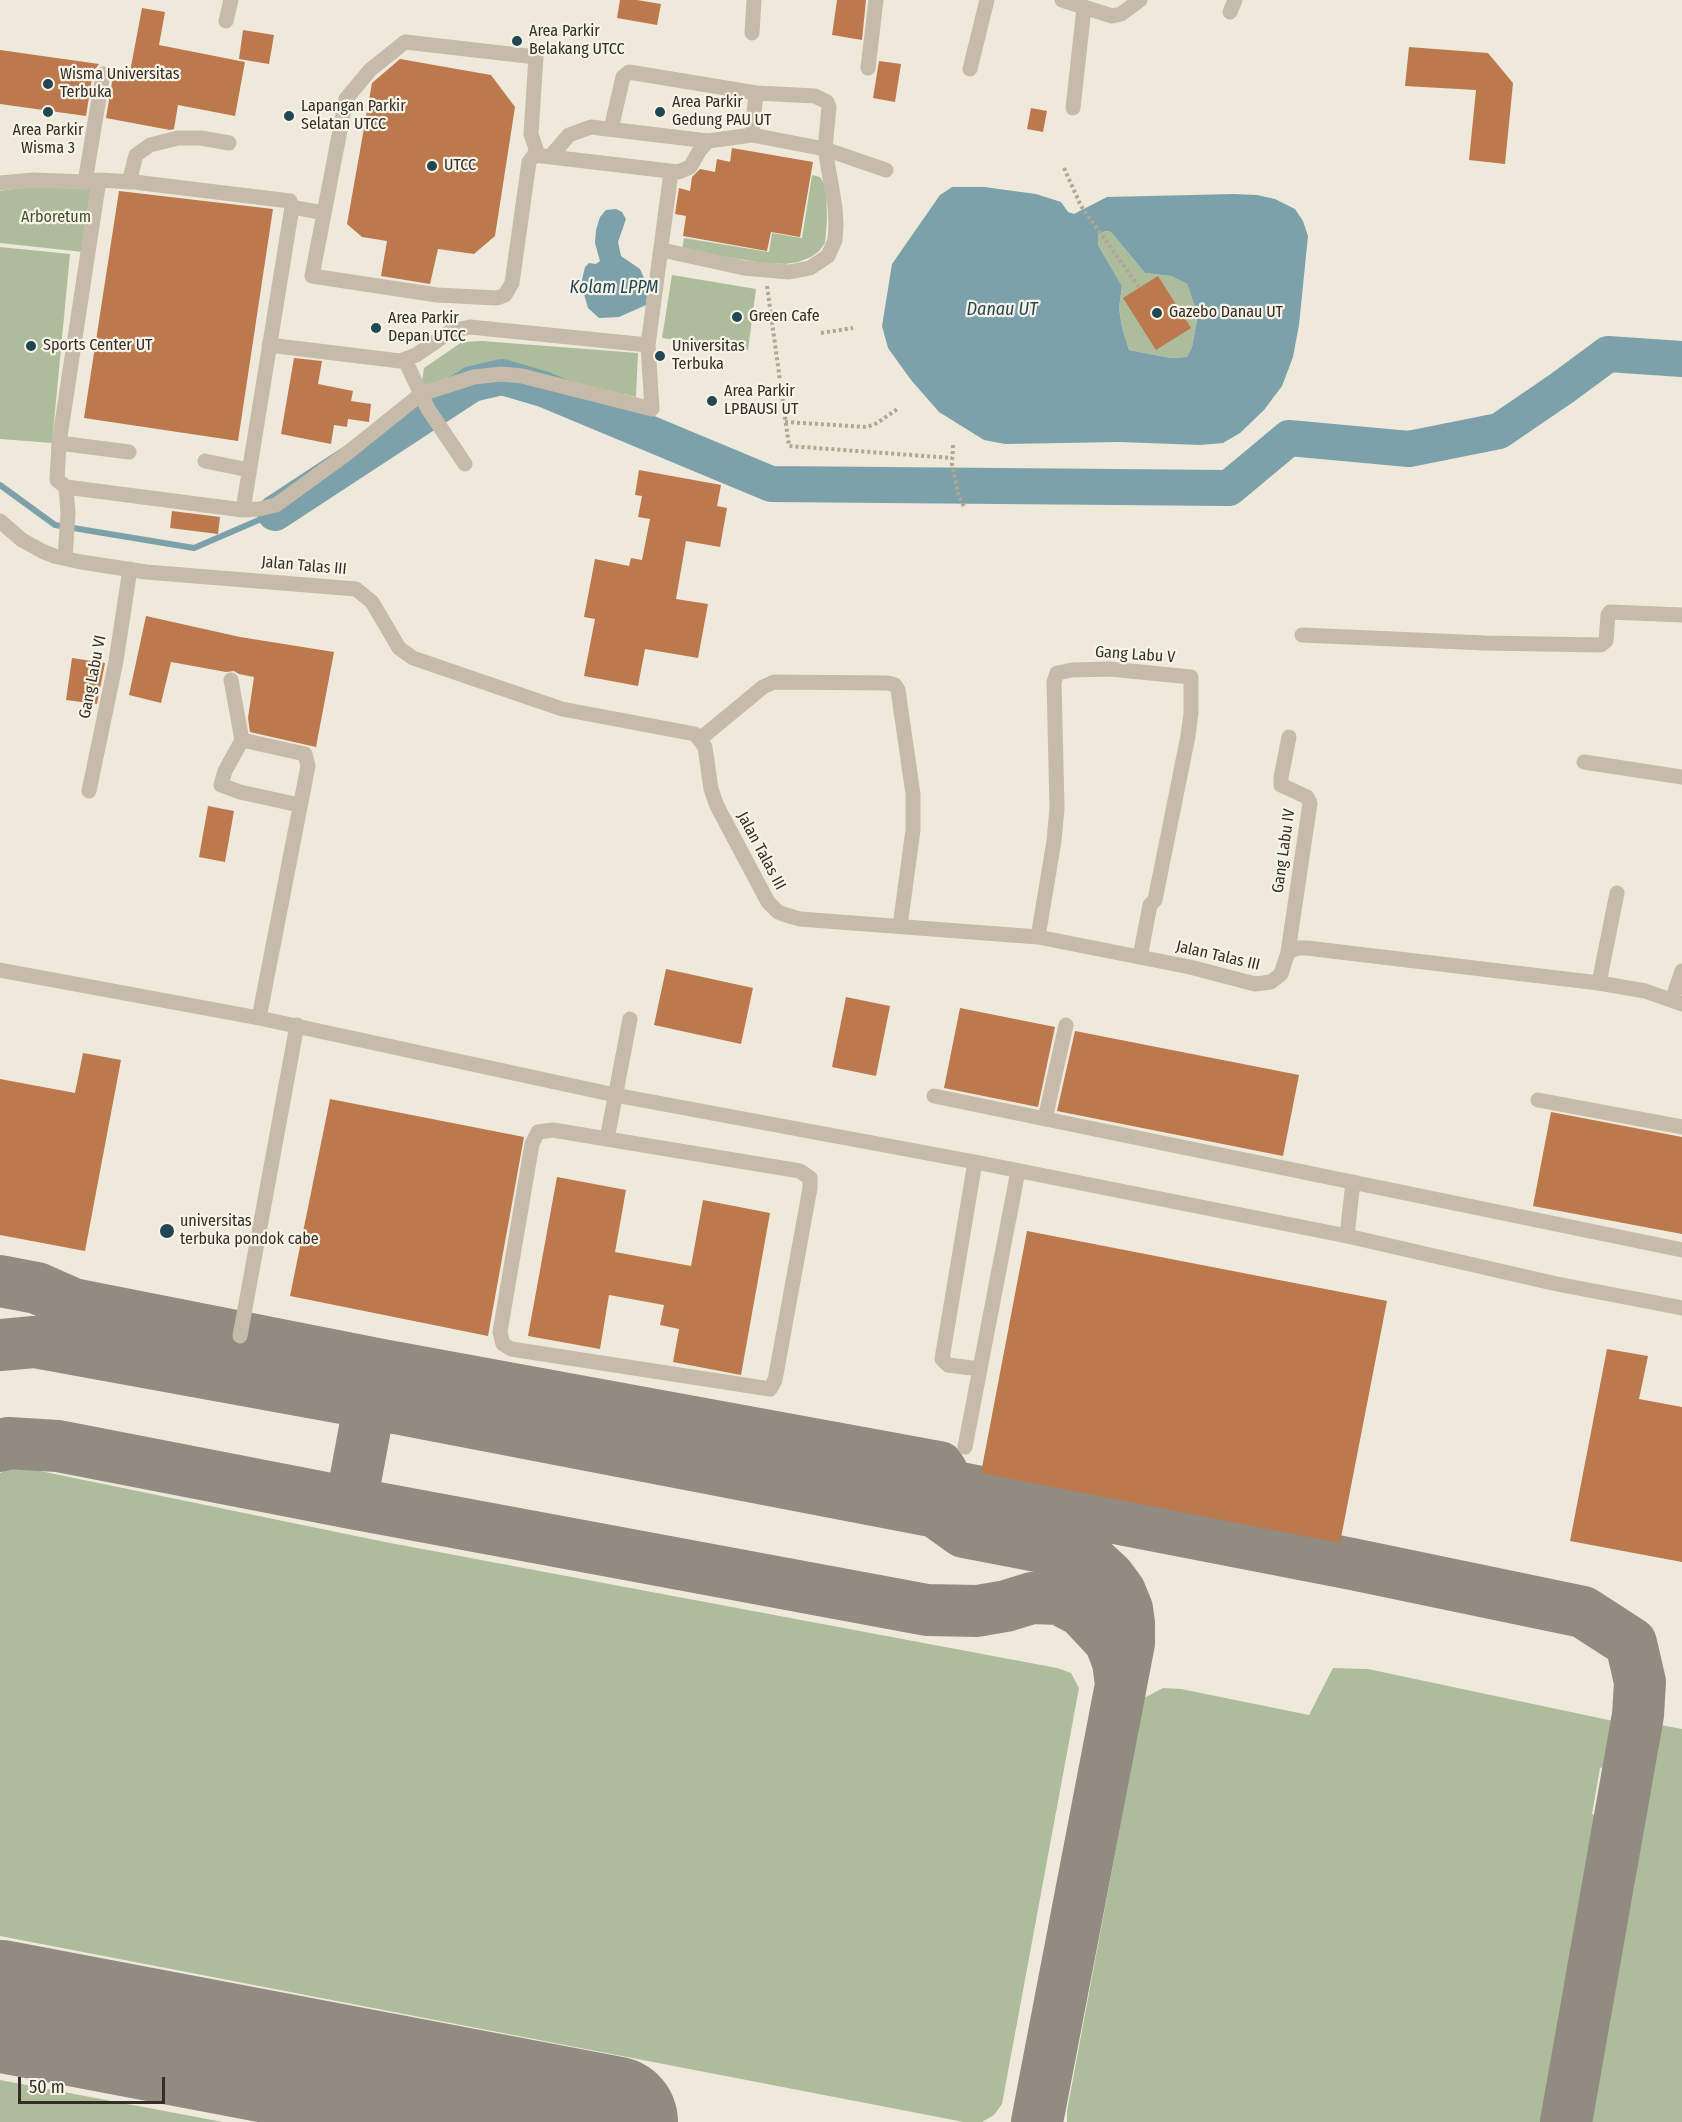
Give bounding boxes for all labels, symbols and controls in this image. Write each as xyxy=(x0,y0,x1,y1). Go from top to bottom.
place label: Area Parkir Belakang UTCC xyxy=(529,22,625,60)
marker: Area Parkir Belakang UTCC xyxy=(510,34,524,48)
place label: Wisma Universitas Terbuka xyxy=(60,65,179,103)
marker: Wisma Universitas Terbuka xyxy=(41,77,55,91)
place label: Area Parkir Gedung PAU UT xyxy=(672,93,771,131)
place label: Lapangan Parkir Selatan UTCC xyxy=(301,97,406,135)
marker: Area Parkir Wisma 3 xyxy=(41,105,55,119)
marker: Area Parkir Gedung PAU UT xyxy=(653,105,667,119)
marker: Lapangan Parkir Selatan UTCC xyxy=(282,109,296,123)
place label: Area Parkir Wisma 3 xyxy=(13,121,83,159)
place label: UTCC xyxy=(444,156,476,176)
marker: UTCC xyxy=(425,159,439,173)
park label: Arboretum xyxy=(21,208,91,228)
water label: Kolam LPPM xyxy=(569,277,659,299)
water label: Danau UT xyxy=(966,299,1038,321)
place label: Gazebo Danau UT xyxy=(1169,303,1283,323)
marker: Gazebo Danau UT xyxy=(1150,306,1164,320)
place label: Green Cafe xyxy=(749,307,820,327)
place label: Area Parkir Depan UTCC xyxy=(388,309,466,347)
marker: Green Cafe xyxy=(730,310,744,324)
marker: Area Parkir Depan UTCC xyxy=(369,321,383,335)
place label: Sports Center UT xyxy=(43,336,152,356)
place label: Universitas Terbuka xyxy=(672,337,745,375)
marker: Sports Center UT xyxy=(24,339,38,353)
marker: Universitas Terbuka xyxy=(653,349,667,363)
place label: Area Parkir LPBAUSI UT xyxy=(724,382,798,420)
marker: Area Parkir LPBAUSI UT xyxy=(705,394,719,408)
street label: Jalan Talas III xyxy=(261,553,347,579)
street label: Gang Labu VI xyxy=(76,634,110,720)
street label: Gang Labu V xyxy=(1094,643,1176,667)
street label: Gang Labu IV xyxy=(1269,808,1299,894)
street label: Jalan Talas III xyxy=(732,809,790,893)
street label: Jalan Talas III xyxy=(1174,937,1262,975)
place label: universitas terbuka pondok cabe xyxy=(180,1212,319,1250)
marker: universitas terbuka pondok cabe xyxy=(158,1222,176,1240)
scale bar xyxy=(21,2065,168,2103)
text: 50 m xyxy=(29,2076,65,2098)

